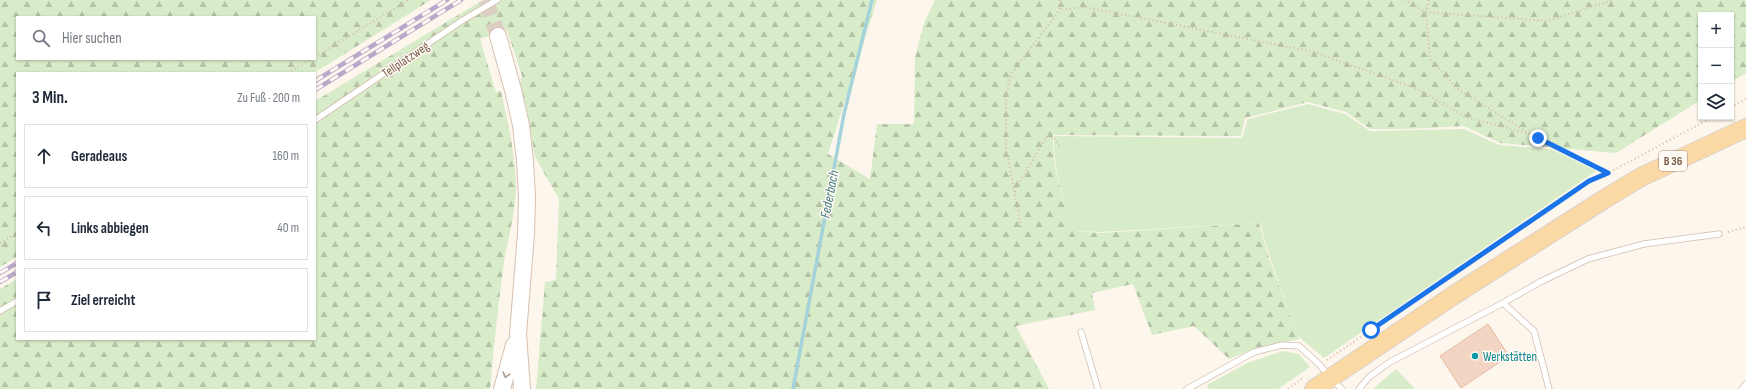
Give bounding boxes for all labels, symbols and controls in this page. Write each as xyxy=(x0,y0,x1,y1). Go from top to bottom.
map controls xyxy=(1698,12,1734,120)
button: + xyxy=(1698,12,1734,48)
search box xyxy=(16,16,316,60)
icon: search xyxy=(30,27,52,49)
text: Hier suchen xyxy=(62,29,122,48)
street label: Tellplatzweg xyxy=(379,38,432,81)
button: − xyxy=(1698,48,1734,84)
button: layers xyxy=(1698,84,1734,120)
text: 3 Min. xyxy=(32,88,68,108)
text: Zu Fuß · 200 m xyxy=(237,90,300,106)
route end xyxy=(1529,129,1547,147)
icon: ahead xyxy=(33,145,55,167)
text: Geradeaus xyxy=(71,147,127,166)
text: 160 m xyxy=(273,148,299,164)
road number: B 36 xyxy=(1659,151,1687,171)
water label: Federbach xyxy=(817,169,842,219)
icon: left xyxy=(33,217,55,239)
text: Links abbiegen xyxy=(71,219,149,238)
text: 40 m xyxy=(277,220,299,236)
icon: arrive xyxy=(33,289,55,311)
text: Ziel erreicht xyxy=(71,291,135,310)
route start xyxy=(1362,321,1380,339)
place label: Werkstätten xyxy=(1483,349,1537,365)
marker: Werkstätten xyxy=(1470,351,1480,361)
one-way arrow xyxy=(502,371,511,378)

